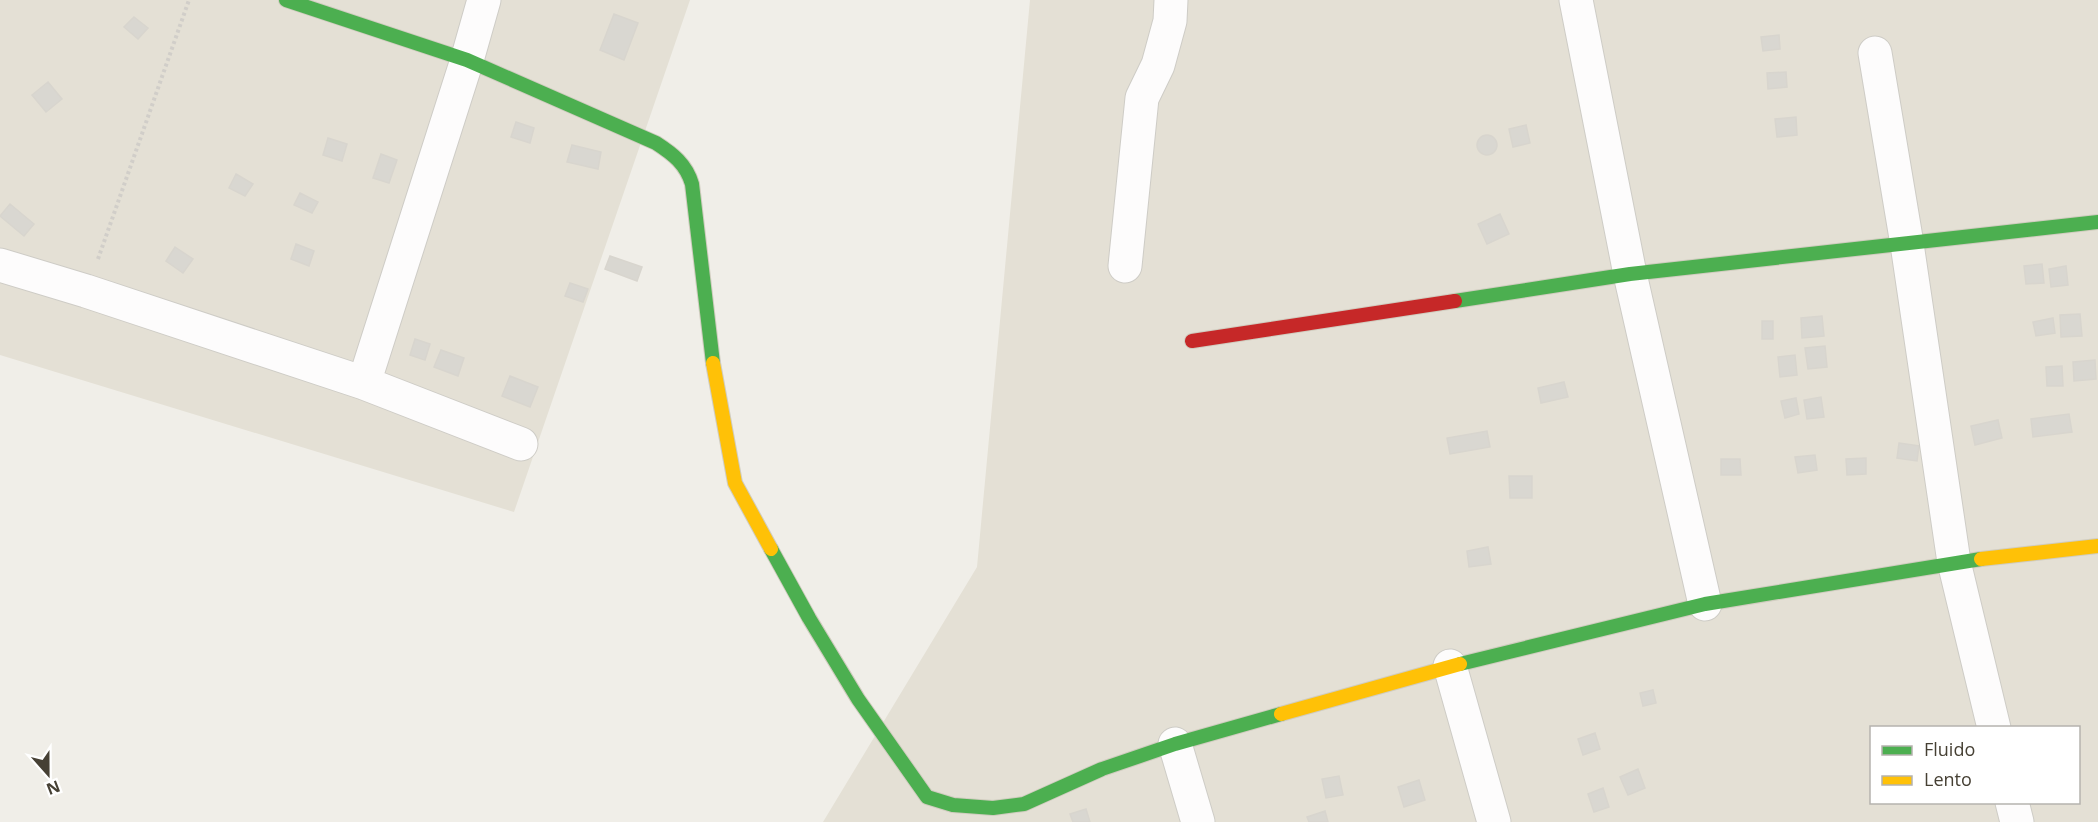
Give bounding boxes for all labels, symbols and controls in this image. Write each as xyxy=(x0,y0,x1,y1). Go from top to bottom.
legend xyxy=(1870,726,2080,804)
text: Fluido xyxy=(1924,737,1975,761)
north arrow xyxy=(18,744,78,804)
text: Lento xyxy=(1924,767,1972,791)
text: N xyxy=(43,775,63,801)

